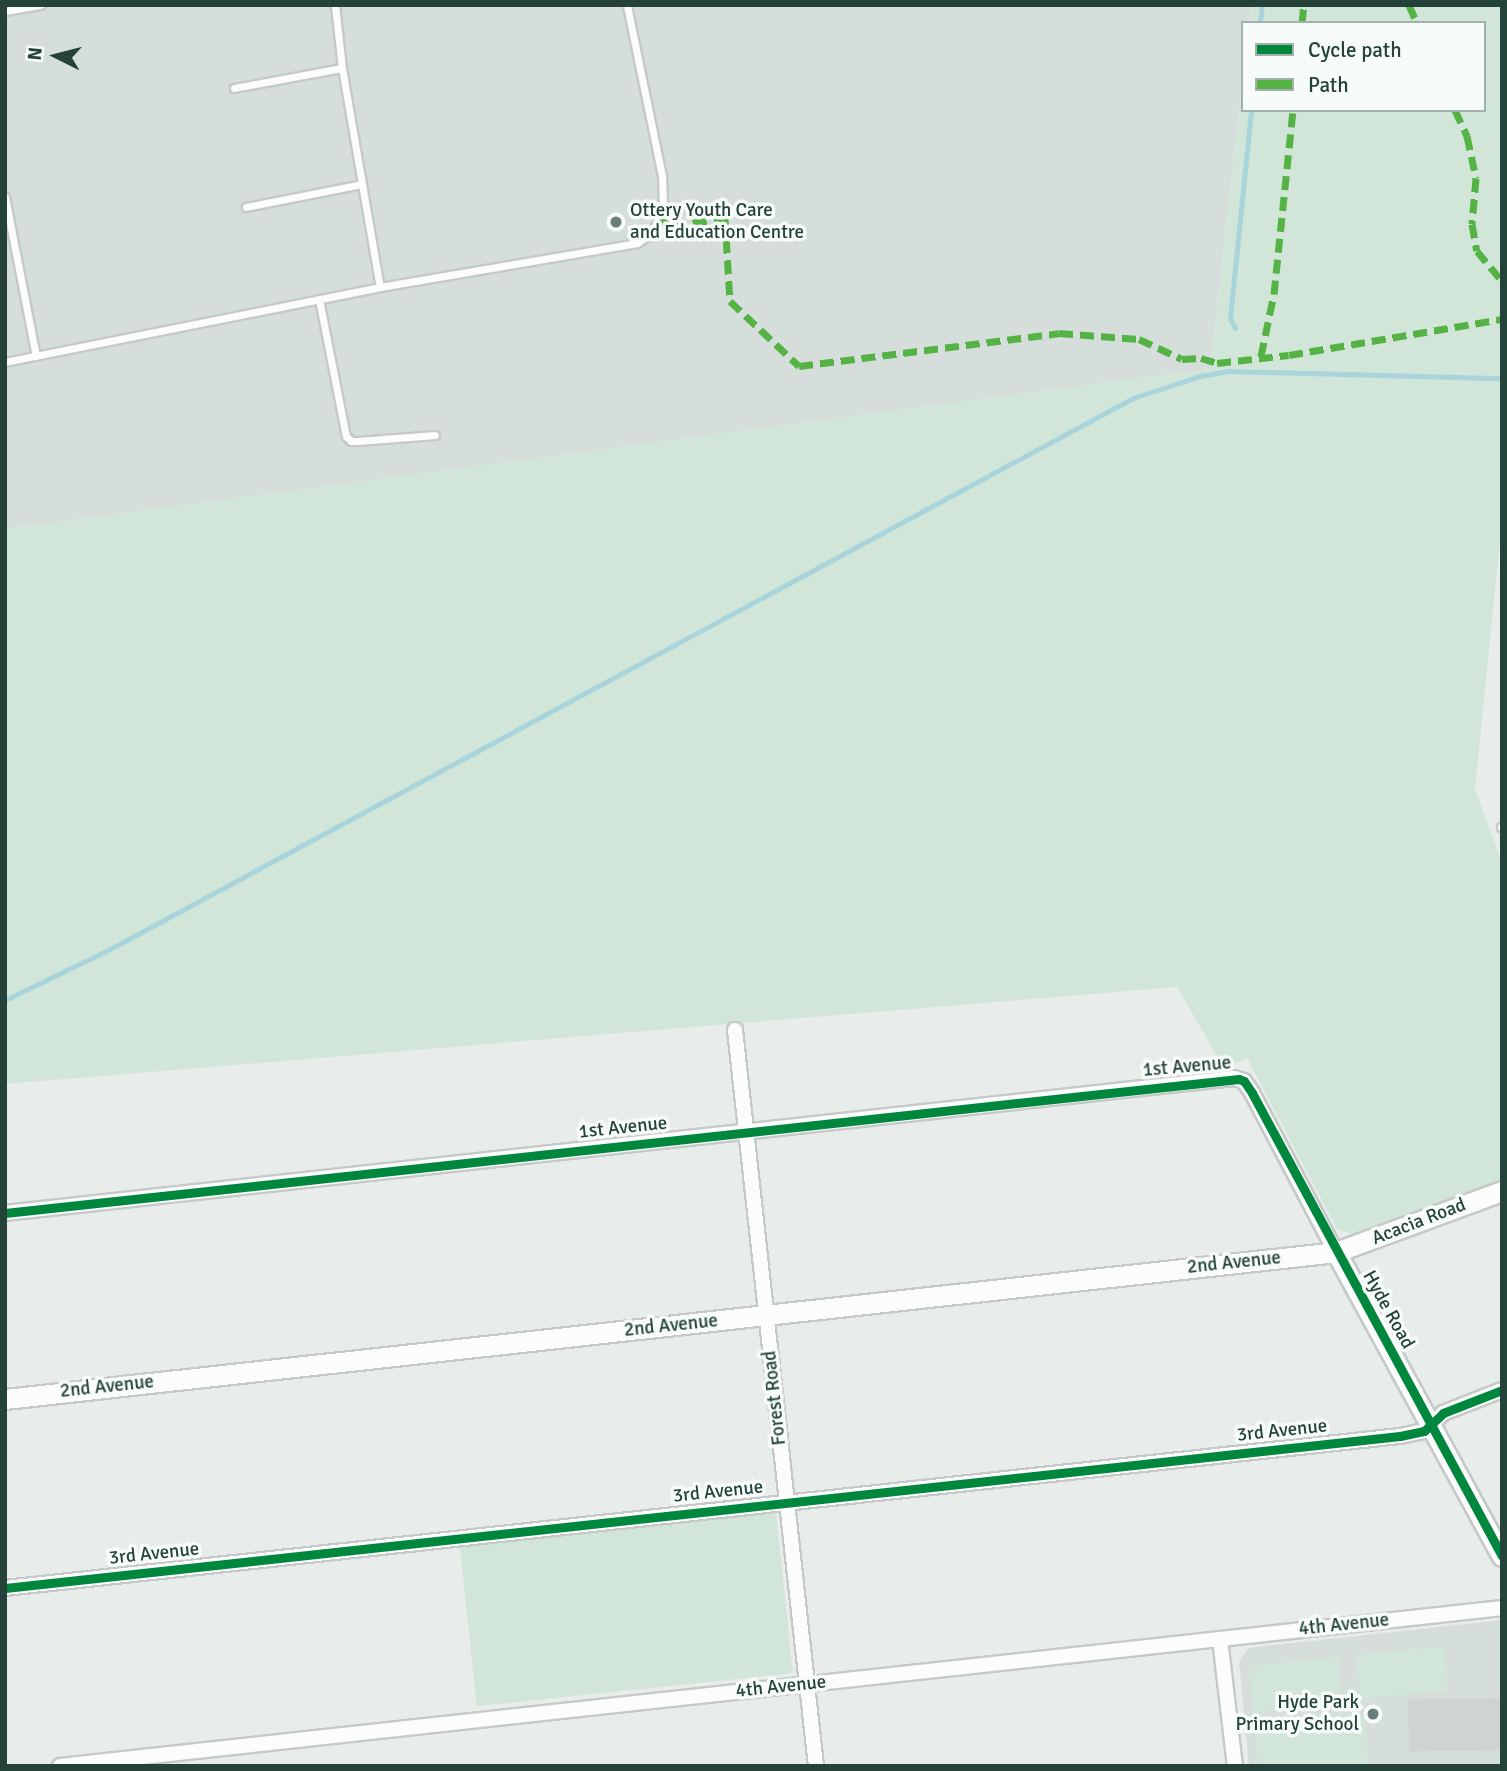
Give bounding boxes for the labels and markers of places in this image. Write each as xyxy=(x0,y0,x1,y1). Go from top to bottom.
place label: Ottery Youth Care and Education Centre xyxy=(630,200,804,244)
marker: Ottery Youth Care and Education Centre xyxy=(608,214,624,230)
place label: Hyde Park Primary School xyxy=(1236,1692,1359,1736)
marker: Hyde Park Primary School xyxy=(1365,1706,1381,1722)

